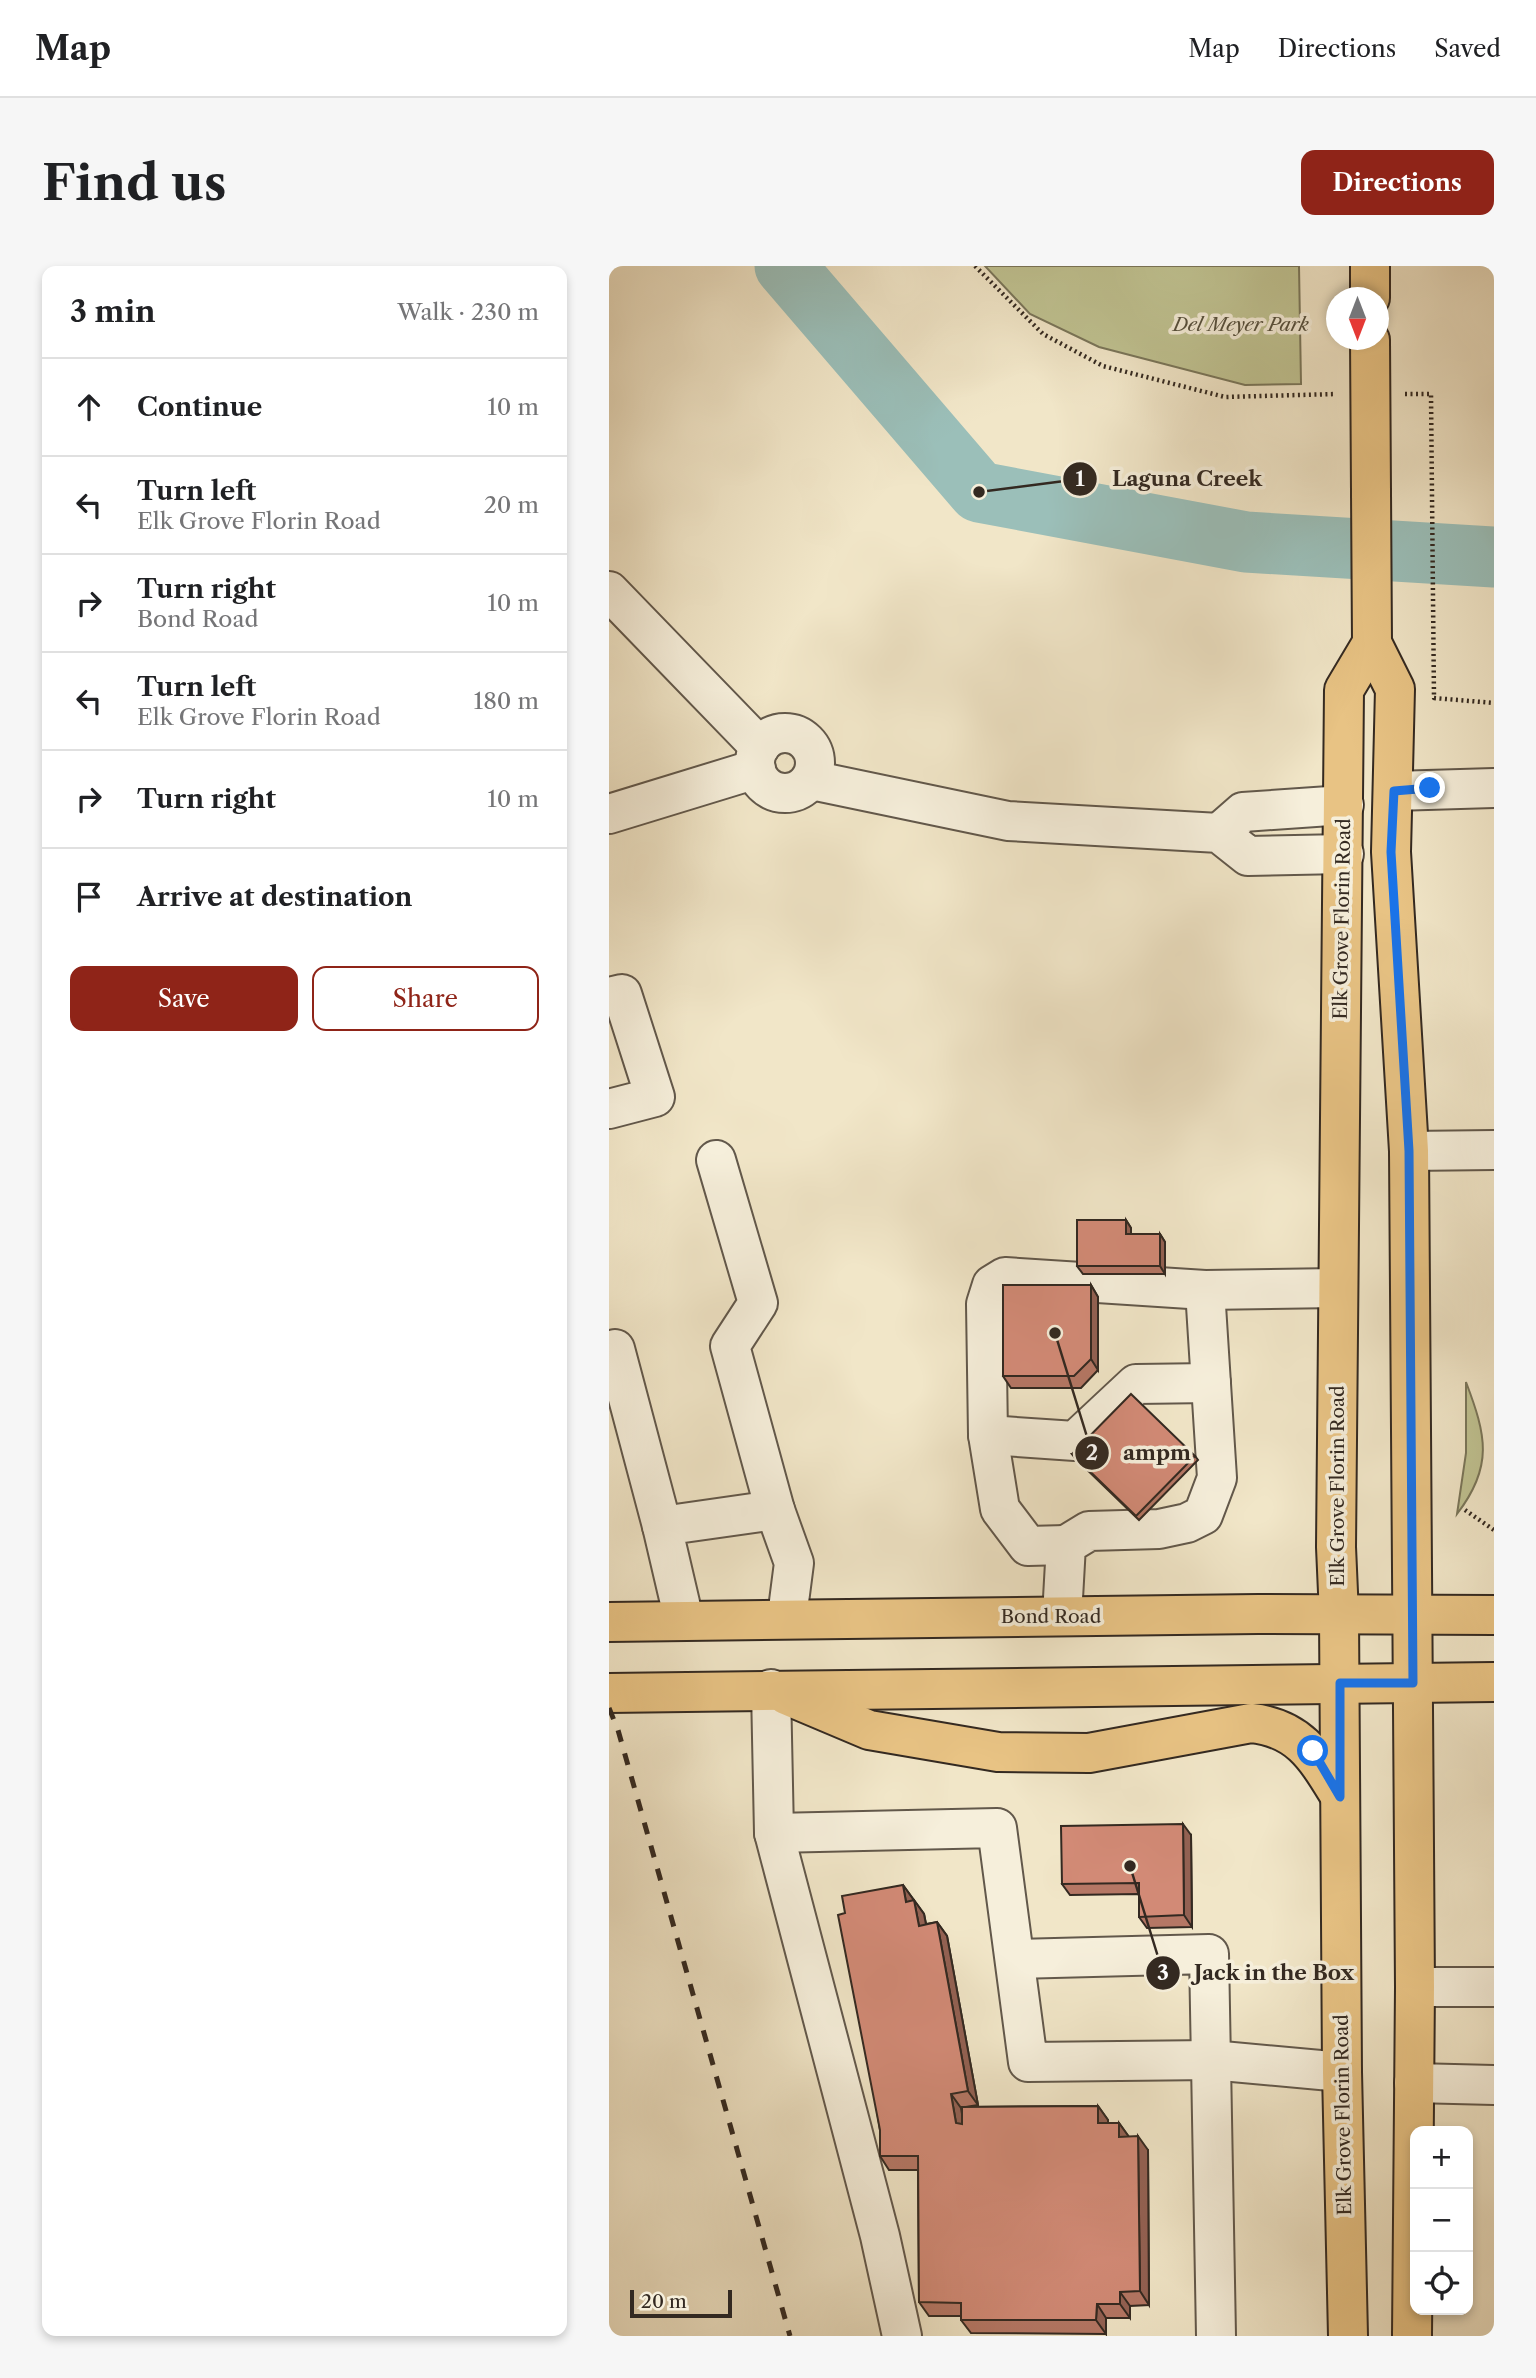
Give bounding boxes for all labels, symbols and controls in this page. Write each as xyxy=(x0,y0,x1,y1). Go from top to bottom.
text: Map xyxy=(35,28,111,69)
text: Map xyxy=(1188,34,1240,63)
text: Directions xyxy=(1278,34,1396,63)
text: Saved xyxy=(1434,34,1501,63)
button: Directions xyxy=(1301,150,1494,215)
text: Find us xyxy=(42,152,226,213)
north arrow xyxy=(1326,287,1389,350)
text: 3 min xyxy=(70,293,156,330)
text: Walk · 230 m xyxy=(397,298,539,326)
park label: Del Meyer Park xyxy=(1171,313,1309,336)
icon: ahead xyxy=(70,388,108,426)
text: Continue xyxy=(137,391,262,423)
text: 10 m xyxy=(487,393,539,421)
callout: Laguna Creek xyxy=(1062,458,1276,500)
text: 1 xyxy=(1075,466,1085,491)
text: Laguna Creek xyxy=(1112,466,1263,491)
text: Turn left xyxy=(137,475,256,507)
icon: left xyxy=(70,486,108,524)
text: 20 m xyxy=(484,491,539,519)
text: Elk Grove Florin Road xyxy=(137,507,381,535)
text: Turn right xyxy=(137,573,276,605)
icon: right xyxy=(70,584,108,622)
text: 10 m xyxy=(487,589,539,617)
text: Bond Road xyxy=(137,605,259,633)
text: Turn left xyxy=(137,671,256,703)
icon: left xyxy=(70,682,108,720)
text: 180 m xyxy=(474,687,539,715)
text: Elk Grove Florin Road xyxy=(137,703,381,731)
route end xyxy=(1414,772,1445,803)
icon: right xyxy=(70,780,108,818)
text: Turn right xyxy=(137,783,276,815)
text: 10 m xyxy=(487,785,539,813)
street label: Elk Grove Florin Road xyxy=(1329,818,1355,1020)
icon: arrive xyxy=(70,878,108,916)
text: Arrive at destination xyxy=(137,881,412,913)
button: Save xyxy=(70,966,298,1031)
button: Share xyxy=(312,966,539,1031)
street label: Elk Grove Florin Road xyxy=(1326,1385,1349,1587)
callout: ampm xyxy=(1074,1432,1206,1474)
text: 2 xyxy=(1086,1440,1098,1465)
text: ampm xyxy=(1123,1440,1191,1465)
street label: Bond Road xyxy=(1001,1605,1102,1628)
route start xyxy=(1297,1735,1328,1766)
callout: Jack in the Box xyxy=(1145,1952,1369,1994)
text: 3 xyxy=(1157,1960,1169,1985)
text: Jack in the Box xyxy=(1190,1960,1354,1985)
street label: Elk Grove Florin Road xyxy=(1330,2014,1356,2216)
map controls xyxy=(1410,2126,1473,2315)
button: + xyxy=(1410,2126,1473,2189)
button: − xyxy=(1410,2189,1473,2252)
button: locate xyxy=(1410,2252,1473,2315)
scale bar xyxy=(630,2287,731,2319)
text: 20 m xyxy=(641,2290,687,2313)

